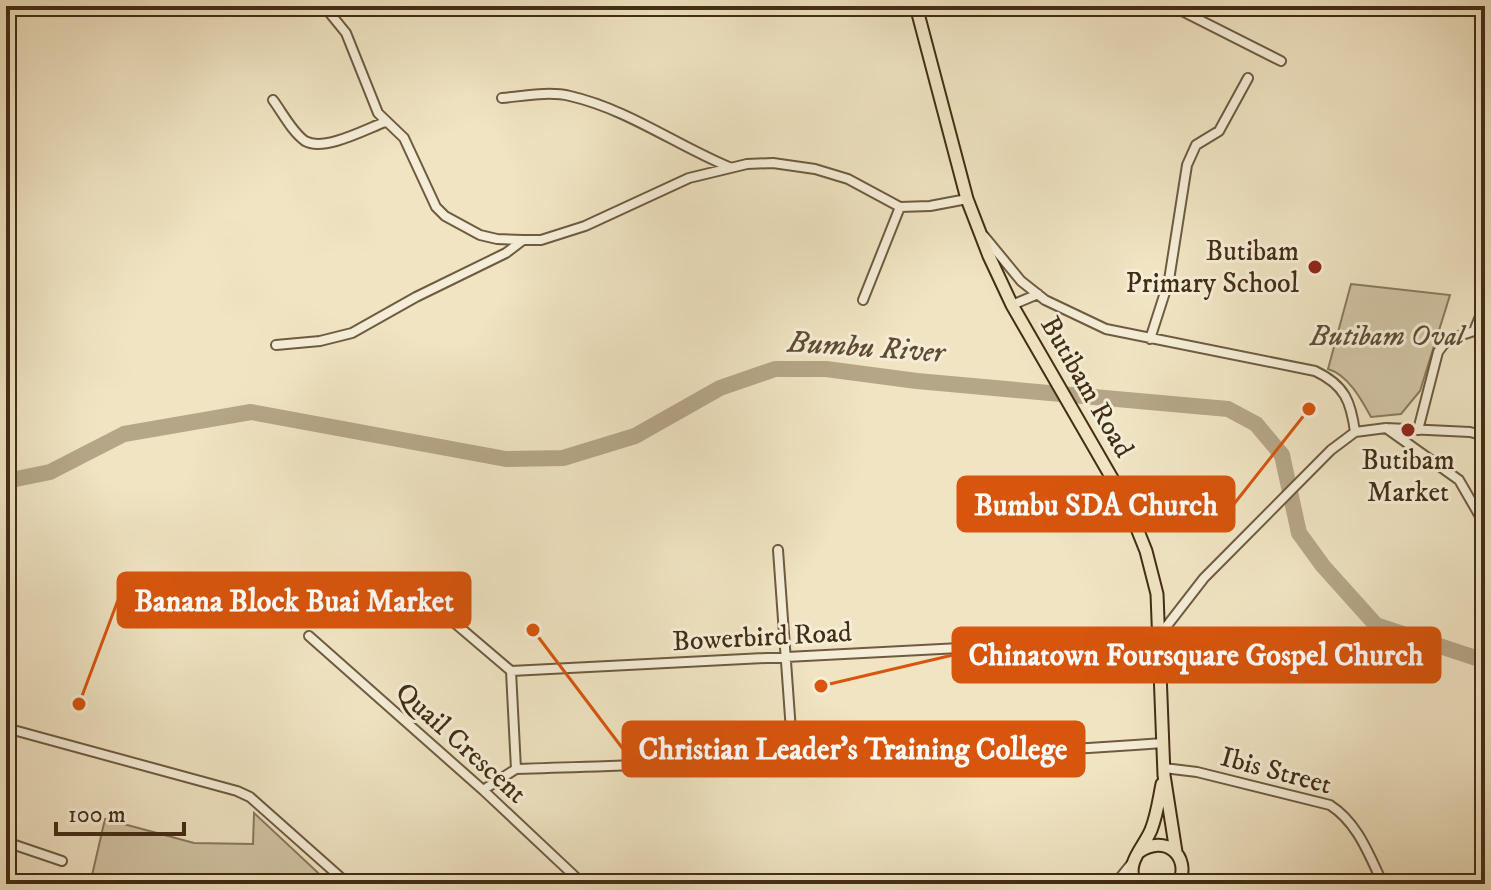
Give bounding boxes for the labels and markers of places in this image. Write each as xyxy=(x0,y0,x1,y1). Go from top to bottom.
place label: Butibam Primary School xyxy=(1126,234,1300,301)
marker: Butibam Primary School xyxy=(1306,258,1324,276)
marker: Butibam Market xyxy=(1399,421,1417,439)
place label: Butibam Market xyxy=(1361,443,1455,510)
callout: Bumbu SDA Church xyxy=(958,477,1234,531)
callout: Banana Block Buai Market xyxy=(118,573,470,627)
callout: Chinatown Foursquare Gospel Church xyxy=(953,628,1440,682)
callout: Christian Leader's Training College xyxy=(623,722,1084,776)

